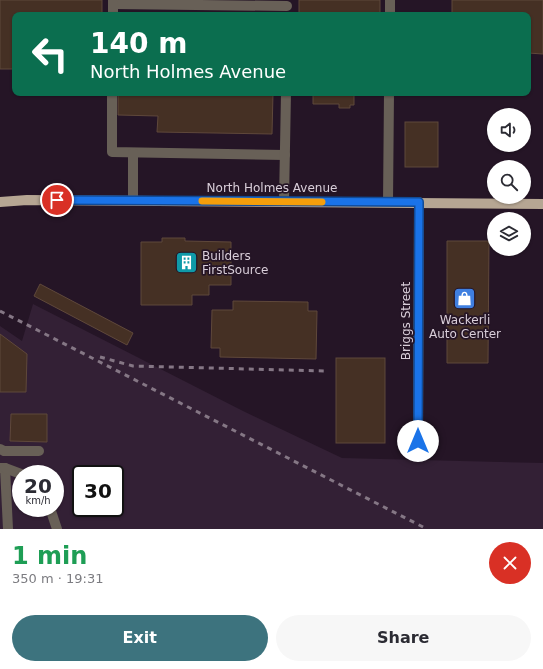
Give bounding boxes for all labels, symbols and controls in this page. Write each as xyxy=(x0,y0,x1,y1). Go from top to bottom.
text: 140 m xyxy=(90,27,187,60)
icon: left xyxy=(24,28,76,80)
text: North Holmes Avenue xyxy=(90,61,286,82)
map controls xyxy=(487,108,531,256)
button: sound xyxy=(487,108,531,152)
button: search xyxy=(487,160,531,204)
street label: North Holmes Avenue xyxy=(207,181,337,195)
pin xyxy=(40,183,74,217)
icon: arrive xyxy=(46,189,68,211)
button: layers xyxy=(487,212,531,256)
place label: Builders FirstSource xyxy=(202,249,268,277)
building icon: Builders FirstSource xyxy=(173,250,199,276)
street label: Briggs Street xyxy=(399,282,413,360)
shop icon: Wackerli Auto Center xyxy=(452,286,478,312)
place label: Wackerli Auto Center xyxy=(429,313,501,341)
position arrow xyxy=(397,420,439,462)
speed limit sign: 30 xyxy=(72,465,124,517)
text: 20 xyxy=(24,474,52,498)
text: km/h xyxy=(25,495,51,506)
text: 1 min xyxy=(12,542,87,570)
button: close xyxy=(489,542,531,584)
text: 350 m · 19:31 xyxy=(12,571,103,586)
button: Exit xyxy=(12,615,268,661)
button: Share xyxy=(276,615,531,661)

